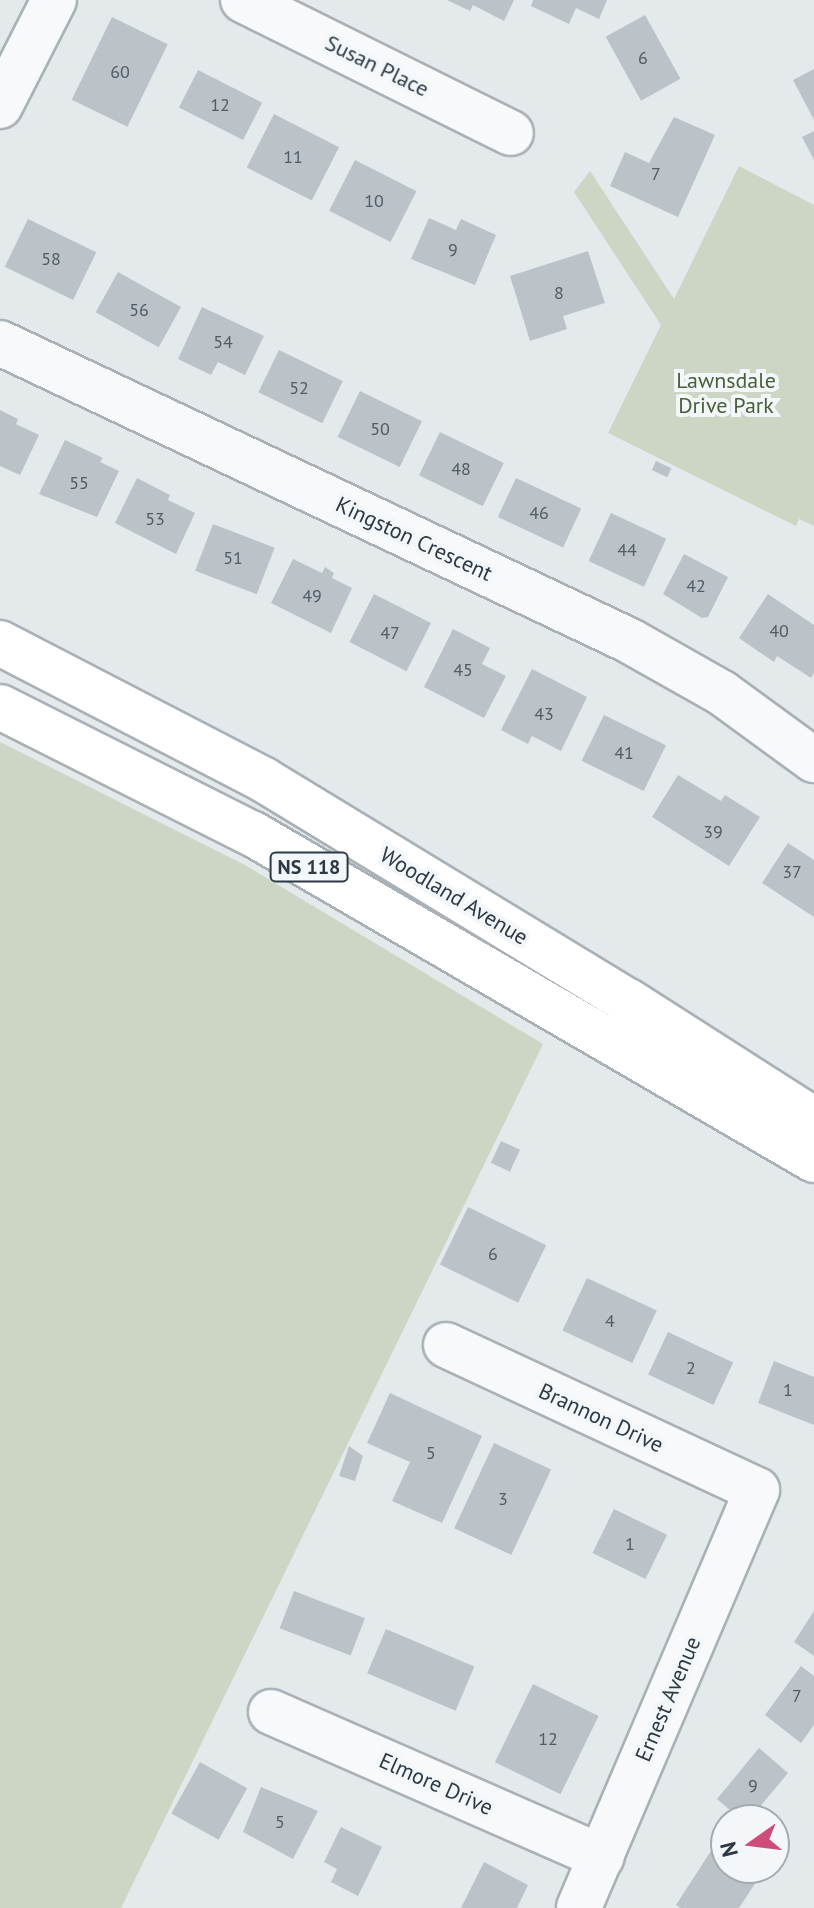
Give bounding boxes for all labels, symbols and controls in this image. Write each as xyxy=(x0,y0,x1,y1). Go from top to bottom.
street label: Susan Place xyxy=(321,30,433,102)
house number: 6 xyxy=(638,47,648,69)
house number: 60 xyxy=(110,61,130,83)
house number: 12 xyxy=(210,94,230,116)
house number: 11 xyxy=(283,146,303,168)
house number: 7 xyxy=(651,163,661,185)
house number: 10 xyxy=(364,190,384,212)
house number: 9 xyxy=(448,239,458,261)
house number: 58 xyxy=(41,248,61,270)
house number: 8 xyxy=(554,282,564,304)
house number: 56 xyxy=(129,299,149,321)
house number: 54 xyxy=(213,331,233,353)
park label: Lawnsdale Drive Park xyxy=(676,367,776,418)
house number: 52 xyxy=(289,377,309,399)
house number: 50 xyxy=(370,418,390,440)
house number: 48 xyxy=(451,458,471,480)
house number: 55 xyxy=(69,472,89,494)
street label: Kingston Crescent xyxy=(332,491,496,587)
house number: 46 xyxy=(529,502,549,524)
house number: 53 xyxy=(145,508,165,530)
house number: 44 xyxy=(617,539,637,561)
house number: 51 xyxy=(223,547,243,569)
house number: 42 xyxy=(686,575,706,597)
house number: 49 xyxy=(302,585,322,607)
house number: 40 xyxy=(769,620,789,642)
house number: 47 xyxy=(380,622,400,644)
house number: 45 xyxy=(453,659,473,681)
house number: 43 xyxy=(534,703,554,725)
house number: 41 xyxy=(614,742,634,764)
house number: 39 xyxy=(703,821,723,843)
street label: Woodland Avenue xyxy=(375,841,533,951)
road number: NS 118 xyxy=(269,851,349,883)
house number: 37 xyxy=(782,861,802,883)
house number: 6 xyxy=(488,1243,498,1265)
house number: 4 xyxy=(605,1310,615,1332)
house number: 2 xyxy=(686,1357,696,1379)
street label: Brannon Drive xyxy=(535,1378,667,1458)
house number: 1 xyxy=(783,1379,793,1401)
house number: 5 xyxy=(426,1442,436,1464)
house number: 3 xyxy=(498,1488,508,1510)
house number: 1 xyxy=(625,1533,635,1555)
street label: Ernest Avenue xyxy=(630,1632,706,1766)
house number: 7 xyxy=(792,1685,802,1707)
house number: 12 xyxy=(538,1728,558,1750)
street label: Elmore Drive xyxy=(375,1747,497,1821)
house number: 9 xyxy=(748,1775,758,1797)
north arrow xyxy=(710,1804,790,1884)
house number: 5 xyxy=(275,1811,285,1833)
text: N xyxy=(713,1839,744,1860)

